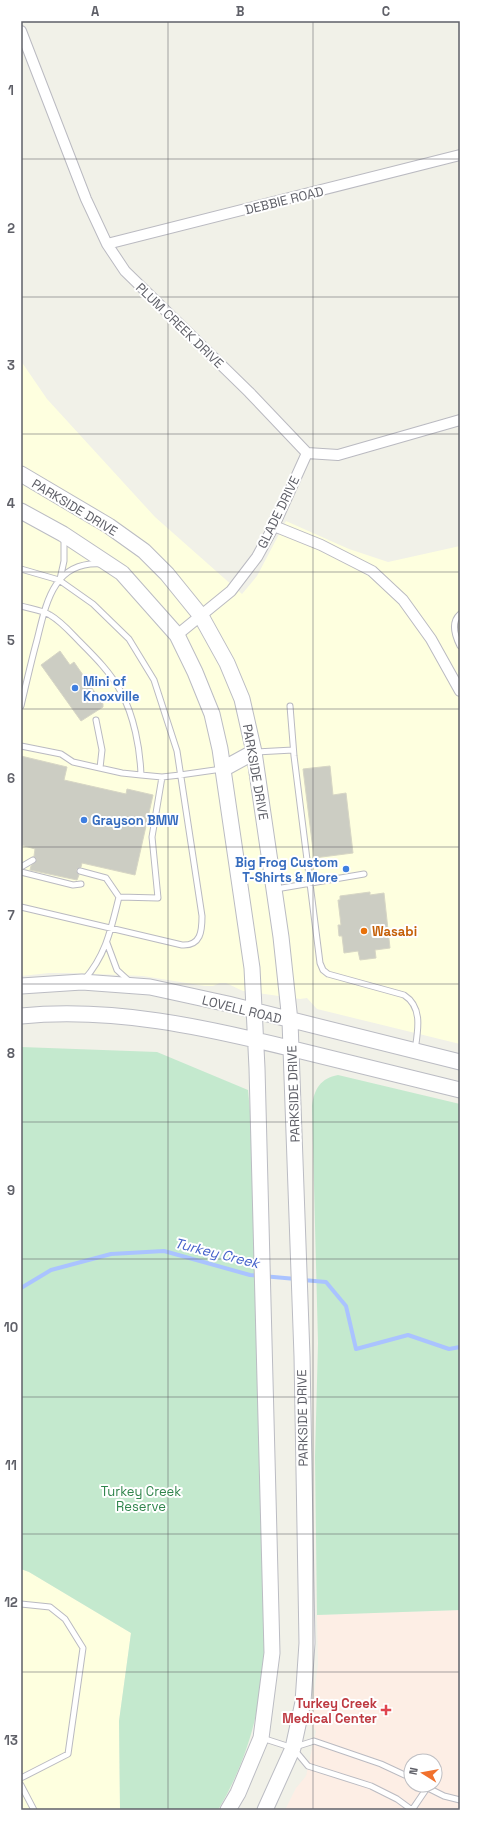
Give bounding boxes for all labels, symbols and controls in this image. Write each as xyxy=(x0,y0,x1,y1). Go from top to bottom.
text: A xyxy=(91,3,100,20)
text: B xyxy=(236,3,245,20)
text: C xyxy=(382,3,390,20)
text: 1 xyxy=(8,82,14,99)
street label: DEBBIE ROAD xyxy=(243,182,325,218)
text: 2 xyxy=(7,220,15,237)
street label: PLUM CREEK DRIVE xyxy=(132,279,227,372)
text: 3 xyxy=(7,357,15,374)
street label: GLADE DRIVE xyxy=(254,473,303,551)
street label: PARKSIDE DRIVE xyxy=(29,475,121,540)
text: 4 xyxy=(7,495,15,512)
text: 5 xyxy=(7,632,15,649)
place label: Mini of Knoxville xyxy=(83,673,139,705)
marker: Mini of Knoxville xyxy=(70,683,80,693)
street label: PARKSIDE DRIVE xyxy=(239,723,272,821)
text: 6 xyxy=(7,770,15,787)
place label: Grayson BMW xyxy=(92,812,179,829)
marker: Grayson BMW xyxy=(79,815,89,825)
place label: Big Frog Custom T-Shirts & More xyxy=(235,854,338,886)
marker: Big Frog Custom T-Shirts & More xyxy=(341,864,351,874)
text: 7 xyxy=(7,907,15,924)
place label: Wasabi xyxy=(372,923,417,940)
marker: Wasabi xyxy=(359,926,369,936)
street label: LOVELL ROAD xyxy=(200,991,283,1028)
text: 8 xyxy=(7,1045,15,1062)
street label: PARKSIDE DRIVE xyxy=(283,1045,304,1143)
text: 9 xyxy=(7,1182,15,1199)
water label: Turkey Creek xyxy=(173,1234,263,1273)
text: 10 xyxy=(4,1319,18,1336)
street label: PARKSIDE DRIVE xyxy=(293,1369,312,1467)
text: 11 xyxy=(5,1457,17,1474)
park label: Turkey Creek Reserve xyxy=(101,1483,181,1515)
text: 12 xyxy=(4,1594,18,1611)
place label: Turkey Creek Medical Center xyxy=(282,1695,378,1727)
marker: Turkey Creek Medical Center xyxy=(380,1704,392,1716)
text: 13 xyxy=(4,1732,18,1749)
north arrow xyxy=(403,1753,443,1793)
text: N xyxy=(406,1766,421,1776)

